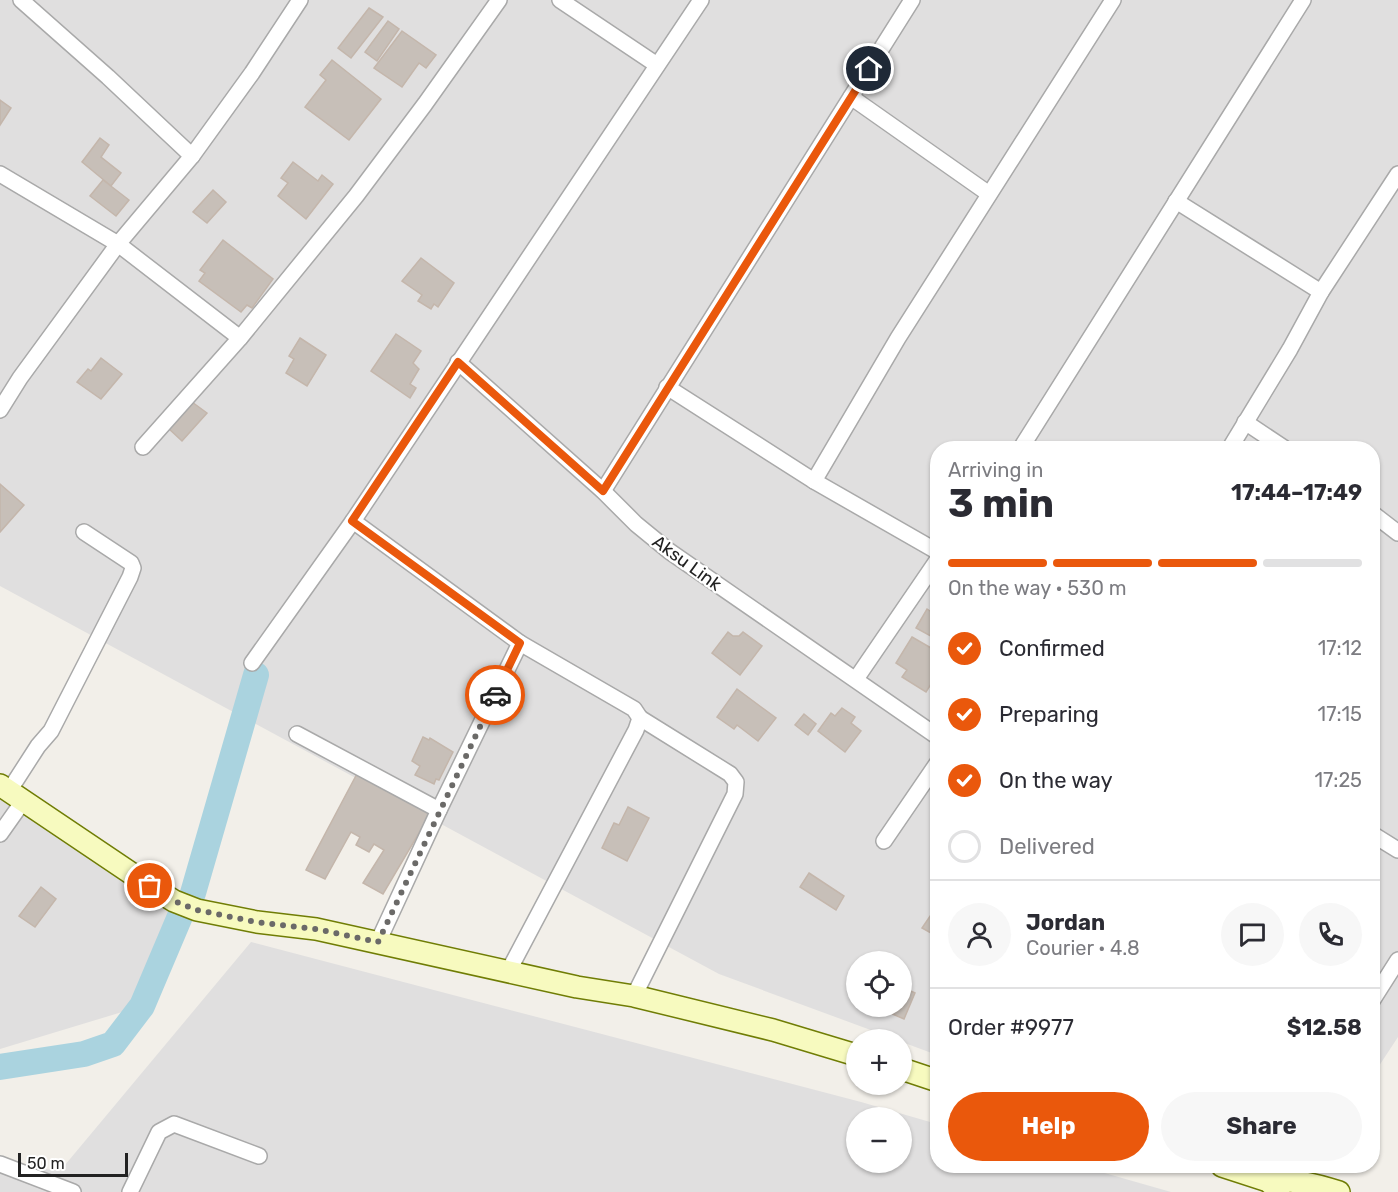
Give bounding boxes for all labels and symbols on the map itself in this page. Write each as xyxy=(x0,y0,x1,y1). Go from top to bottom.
pin xyxy=(843,43,894,94)
street label: Aksu Link xyxy=(648,531,727,596)
courier xyxy=(465,665,525,725)
pin xyxy=(124,860,175,911)
scale bar xyxy=(18,1150,128,1178)

